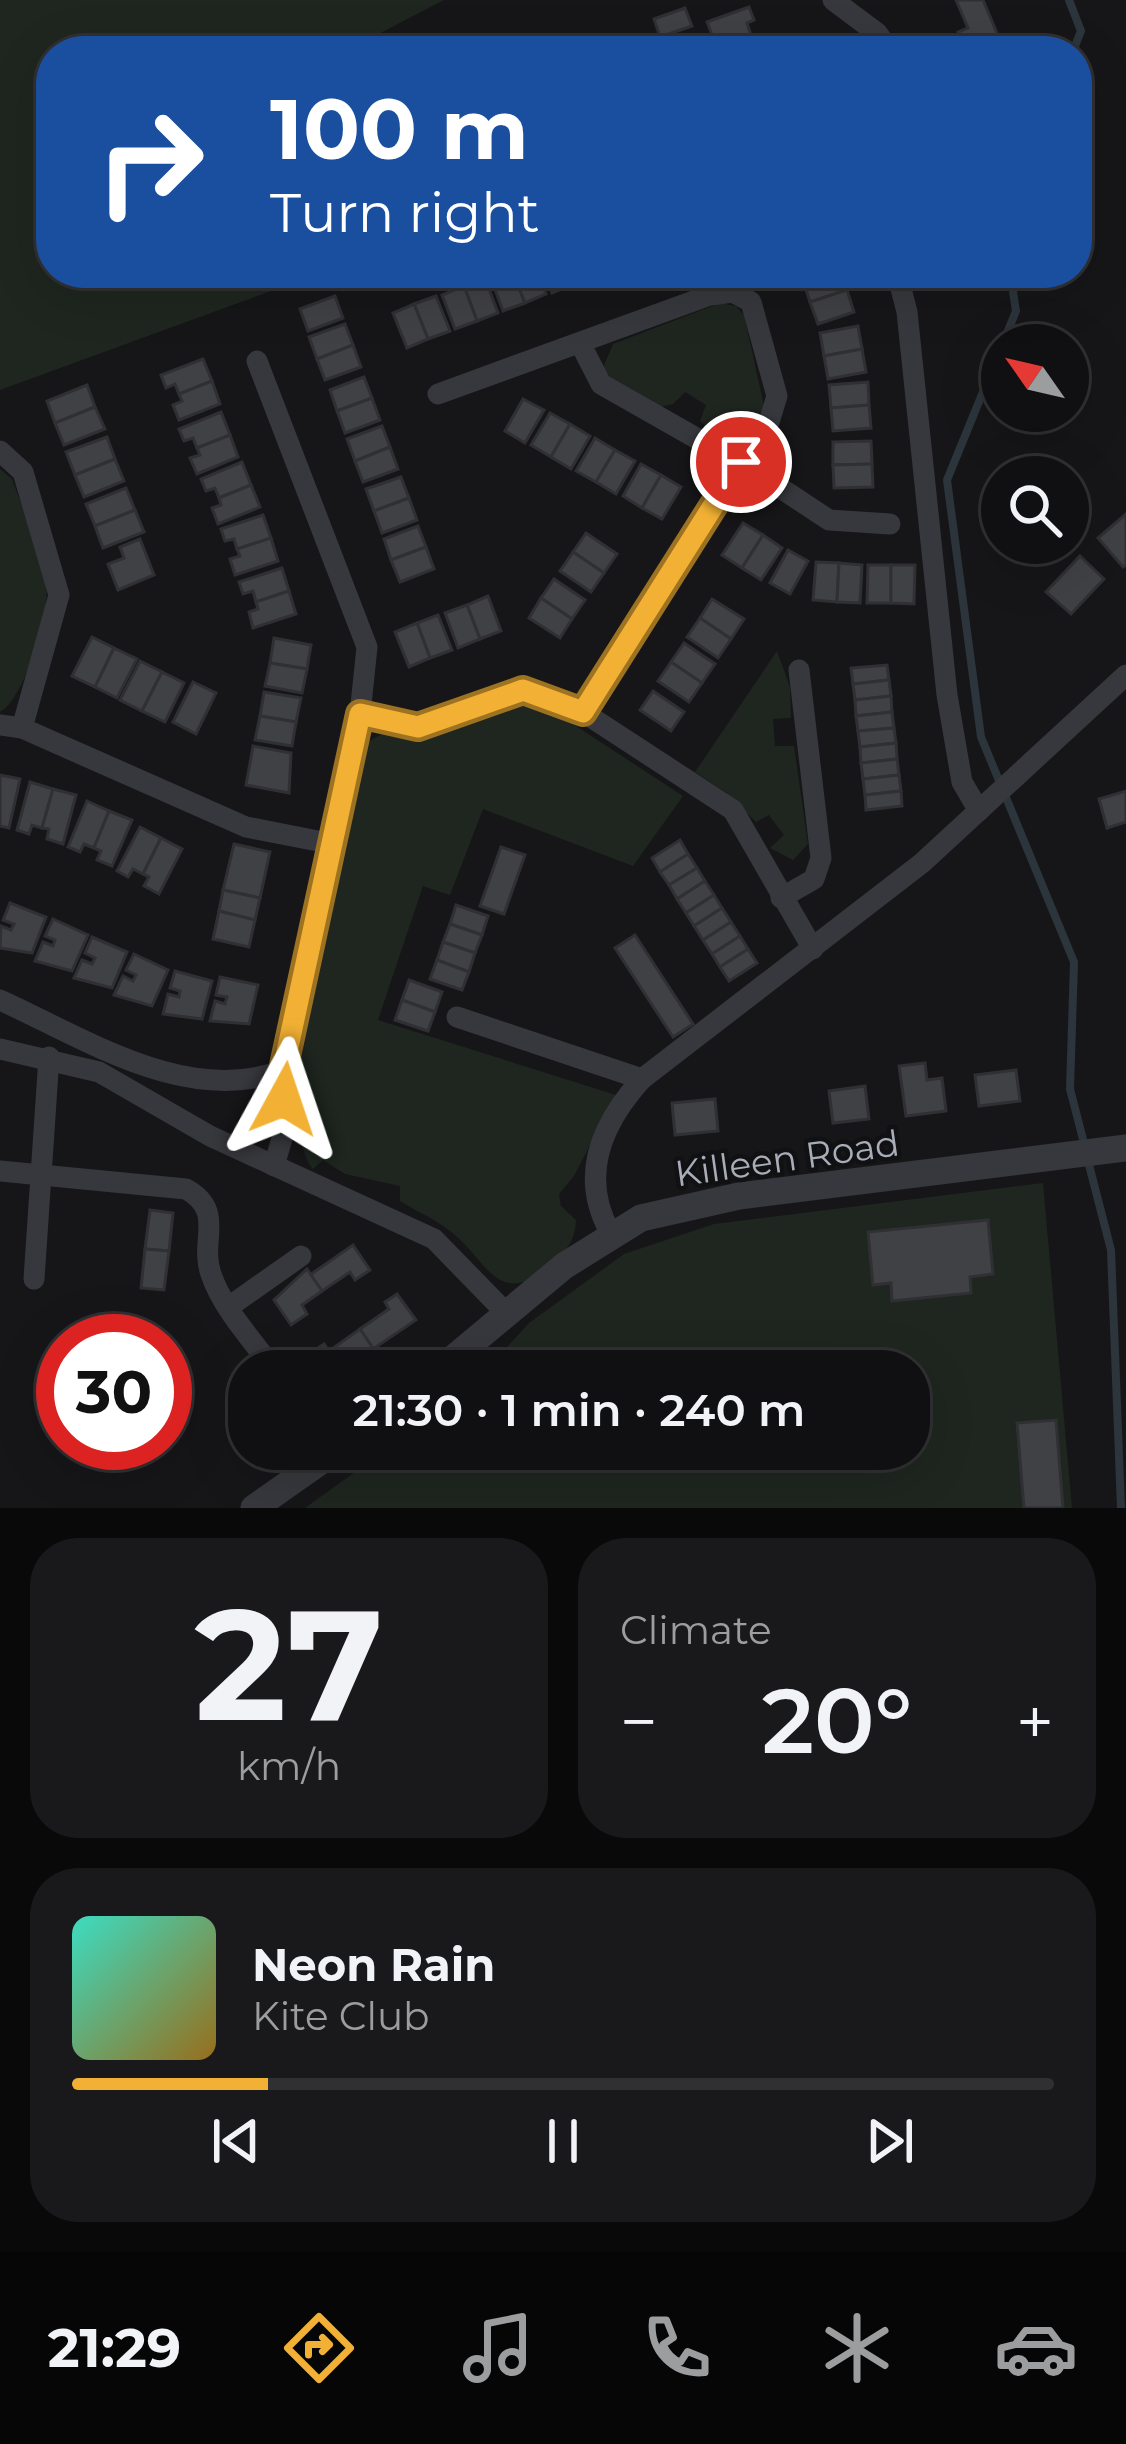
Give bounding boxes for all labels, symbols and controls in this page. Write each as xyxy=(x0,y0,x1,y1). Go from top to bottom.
text: 100 m xyxy=(270,78,529,180)
icon: right xyxy=(72,84,228,240)
text: Turn right xyxy=(270,180,540,246)
north arrow xyxy=(981,324,1089,432)
map controls xyxy=(981,324,1089,564)
pin xyxy=(690,411,792,513)
icon: arrive xyxy=(708,429,774,495)
button: search xyxy=(981,456,1089,564)
position arrow xyxy=(221,1036,347,1162)
street label: Killeen Road xyxy=(672,1120,902,1196)
speed limit sign: 30 xyxy=(36,1314,192,1470)
text: 21:30 · 1 min · 240 m xyxy=(353,1382,805,1437)
text: 27 xyxy=(195,1569,383,1759)
text: Climate xyxy=(620,1606,772,1654)
text: 20° xyxy=(762,1666,912,1776)
text: − xyxy=(620,1681,658,1762)
text: + xyxy=(1016,1681,1054,1762)
text: km/h xyxy=(237,1742,341,1790)
text: Neon Rain xyxy=(252,1937,495,1992)
text: Kite Club xyxy=(252,1992,430,2040)
icon: previous xyxy=(203,2108,269,2174)
icon: pause xyxy=(530,2108,596,2174)
icon: next xyxy=(857,2108,923,2174)
icon: directions xyxy=(277,2306,361,2390)
icon: music xyxy=(456,2306,540,2390)
icon: phone xyxy=(635,2306,719,2390)
icon: climate xyxy=(815,2306,899,2390)
icon: car xyxy=(994,2306,1078,2390)
text: 21:29 xyxy=(48,2315,181,2381)

